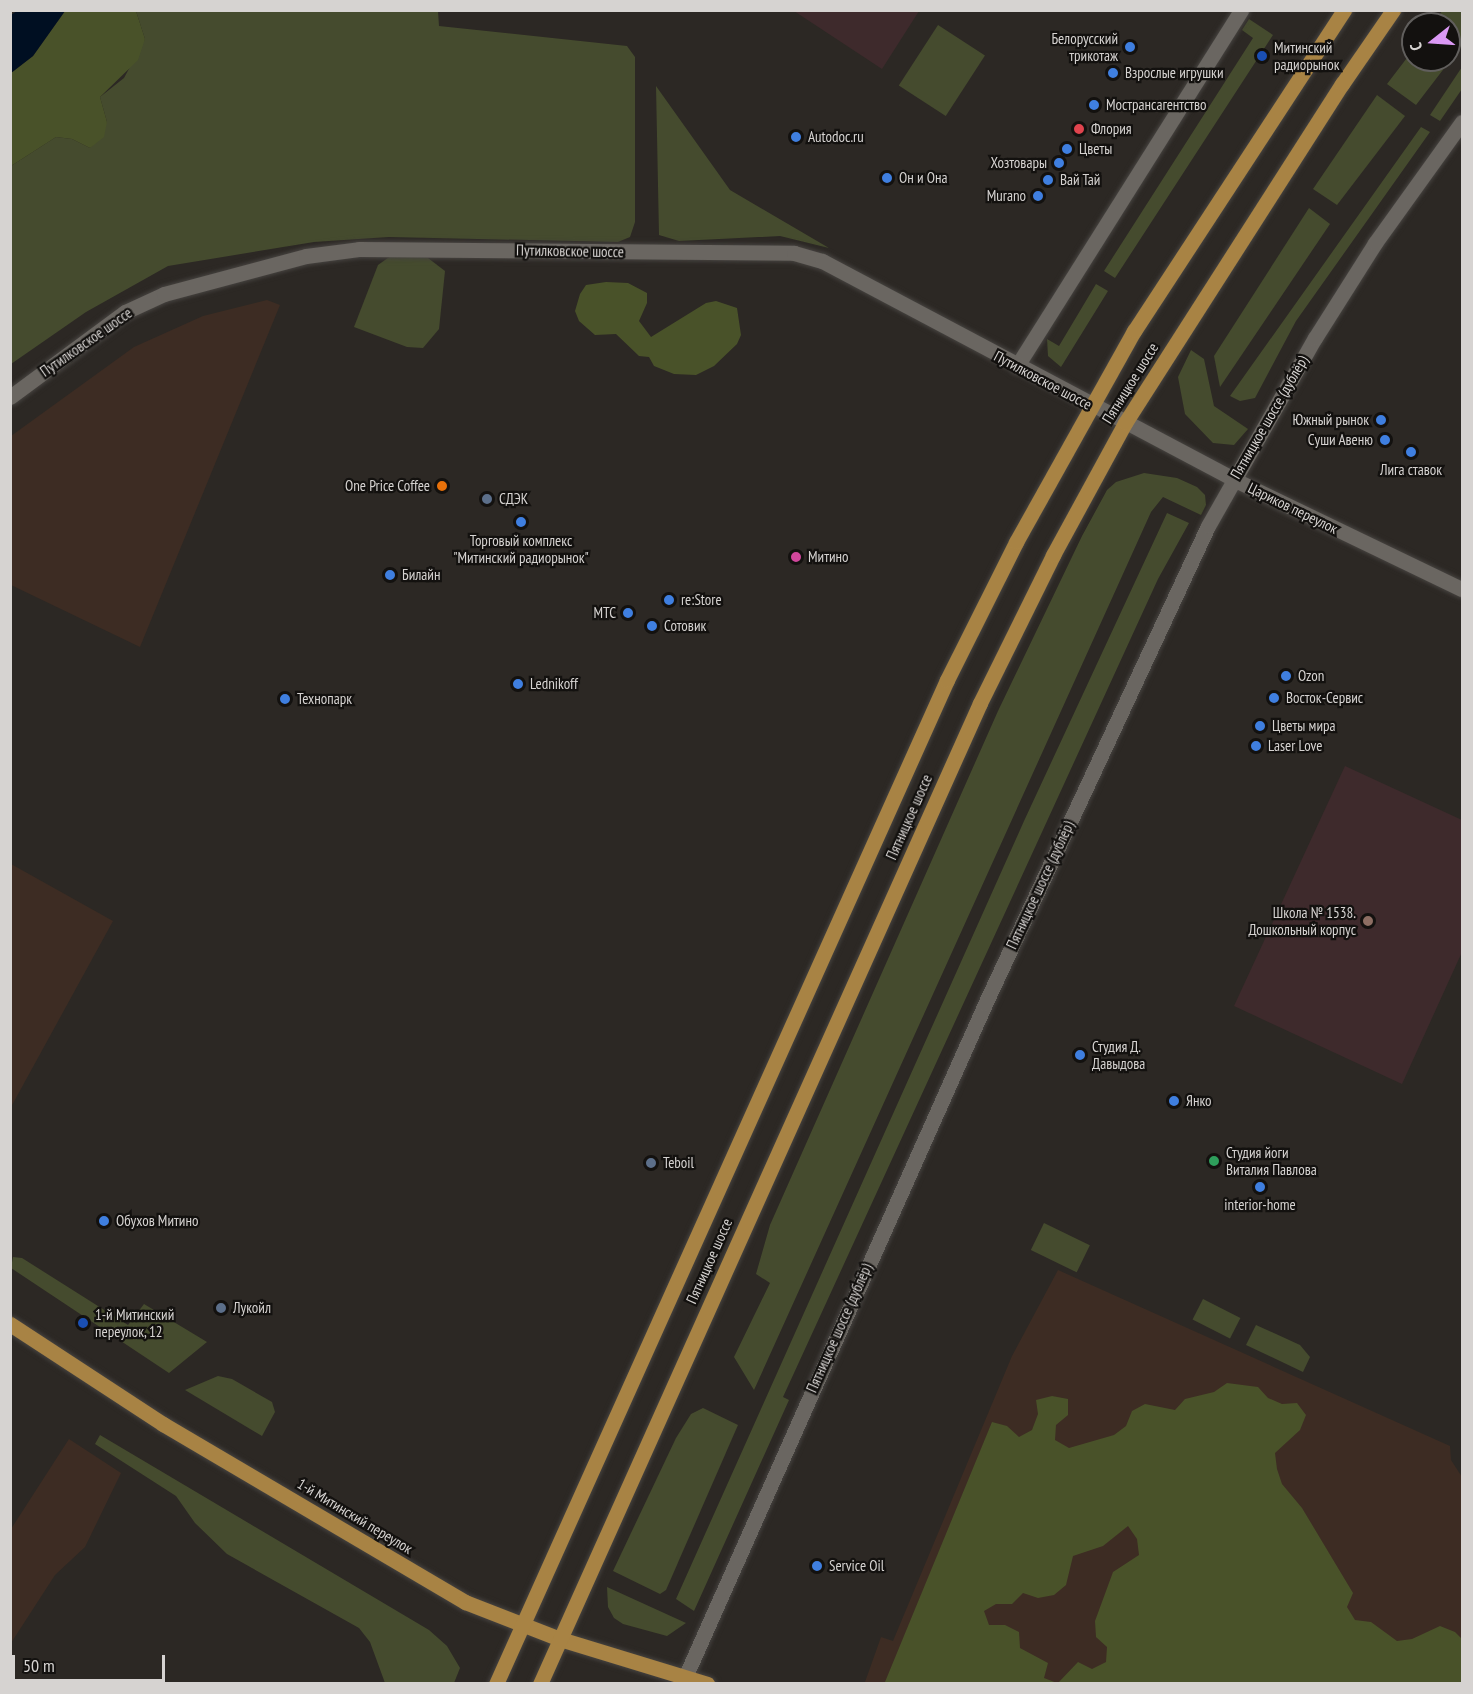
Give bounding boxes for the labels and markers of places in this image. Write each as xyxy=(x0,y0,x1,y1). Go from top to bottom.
place label: Белорусский трикотаж xyxy=(1051,29,1118,64)
place label: Митинский радиорынок xyxy=(1274,38,1340,73)
marker: Белорусский трикотаж xyxy=(1123,40,1137,54)
marker: Митинский радиорынок xyxy=(1255,49,1269,63)
place label: Взрослые игрушки xyxy=(1125,64,1223,82)
marker: Взрослые игрушки xyxy=(1106,66,1120,80)
place label: Мострансагентство xyxy=(1106,96,1206,114)
marker: Мострансагентство xyxy=(1087,98,1101,112)
place label: Флория xyxy=(1091,120,1132,138)
marker: Флория xyxy=(1072,122,1086,136)
place label: Autodoc.ru xyxy=(808,128,864,146)
marker: Autodoc.ru xyxy=(789,130,803,144)
place label: Цветы xyxy=(1079,140,1112,158)
marker: Цветы xyxy=(1060,142,1074,156)
place label: Хозтовары xyxy=(990,154,1047,172)
marker: Хозтовары xyxy=(1052,156,1066,170)
place label: Он и Она xyxy=(899,169,947,187)
marker: Он и Она xyxy=(880,171,894,185)
place label: Вай Тай xyxy=(1060,171,1101,189)
marker: Вай Тай xyxy=(1041,173,1055,187)
place label: Murano xyxy=(987,187,1026,205)
marker: Murano xyxy=(1031,189,1045,203)
place label: Южный рынок xyxy=(1292,411,1369,429)
marker: Южный рынок xyxy=(1374,413,1388,427)
place label: Суши Авеню xyxy=(1307,431,1373,449)
marker: Суши Авеню xyxy=(1378,433,1392,447)
marker: Лига ставок xyxy=(1404,445,1418,459)
place label: Лига ставок xyxy=(1380,461,1442,479)
place label: One Price Coffee xyxy=(345,477,430,495)
marker: One Price Coffee xyxy=(435,479,449,493)
place label: СДЭК xyxy=(499,490,528,508)
marker: СДЭК xyxy=(480,492,494,506)
marker: Торговый комплекс "Митинский радиорынок" xyxy=(514,515,528,529)
place label: Торговый комплекс "Митинский радиорынок" xyxy=(453,531,589,566)
place label: Митино xyxy=(808,548,849,566)
marker: Митино xyxy=(789,550,803,564)
place label: Билайн xyxy=(402,566,440,584)
marker: Билайн xyxy=(383,568,397,582)
place label: re:Store xyxy=(681,591,722,609)
marker: re:Store xyxy=(662,593,676,607)
place label: МТС xyxy=(593,604,616,622)
marker: МТС xyxy=(621,606,635,620)
place label: Сотовик xyxy=(664,617,706,635)
marker: Сотовик xyxy=(645,619,659,633)
place label: Ozon xyxy=(1298,667,1324,685)
marker: Ozon xyxy=(1279,669,1293,683)
place label: Lednikoff xyxy=(530,675,578,693)
marker: Lednikoff xyxy=(511,677,525,691)
place label: Восток-Сервис xyxy=(1286,689,1363,707)
place label: Технопарк xyxy=(297,690,352,708)
marker: Восток-Сервис xyxy=(1267,691,1281,705)
marker: Технопарк xyxy=(278,692,292,706)
place label: Цветы мира xyxy=(1272,717,1335,735)
marker: Цветы мира xyxy=(1253,719,1267,733)
place label: Laser Love xyxy=(1268,737,1322,755)
marker: Laser Love xyxy=(1249,739,1263,753)
place label: Школа № 1538. Дошкольный корпус xyxy=(1248,903,1356,938)
marker: Школа № 1538. Дошкольный корпус xyxy=(1361,914,1375,928)
place label: Студия Д. Давыдова xyxy=(1092,1037,1145,1072)
marker: Студия Д. Давыдова xyxy=(1073,1048,1087,1062)
place label: Янко xyxy=(1186,1092,1212,1110)
marker: Янко xyxy=(1167,1094,1181,1108)
place label: Студия йоги Виталия Павлова xyxy=(1226,1143,1317,1178)
place label: Teboil xyxy=(663,1154,694,1172)
marker: Студия йоги Виталия Павлова xyxy=(1207,1154,1221,1168)
marker: Teboil xyxy=(644,1156,658,1170)
marker: interior-home xyxy=(1253,1180,1267,1194)
place label: interior-home xyxy=(1224,1196,1296,1214)
place label: Обухов Митино xyxy=(116,1212,198,1230)
marker: Обухов Митино xyxy=(97,1214,111,1228)
place label: Лукойл xyxy=(233,1299,271,1317)
marker: Лукойл xyxy=(214,1301,228,1315)
place label: 1-й Митинский переулок, 12 xyxy=(95,1305,174,1340)
marker: 1-й Митинский переулок, 12 xyxy=(76,1316,90,1330)
place label: Service Oil xyxy=(829,1557,884,1575)
marker: Service Oil xyxy=(810,1559,824,1573)

